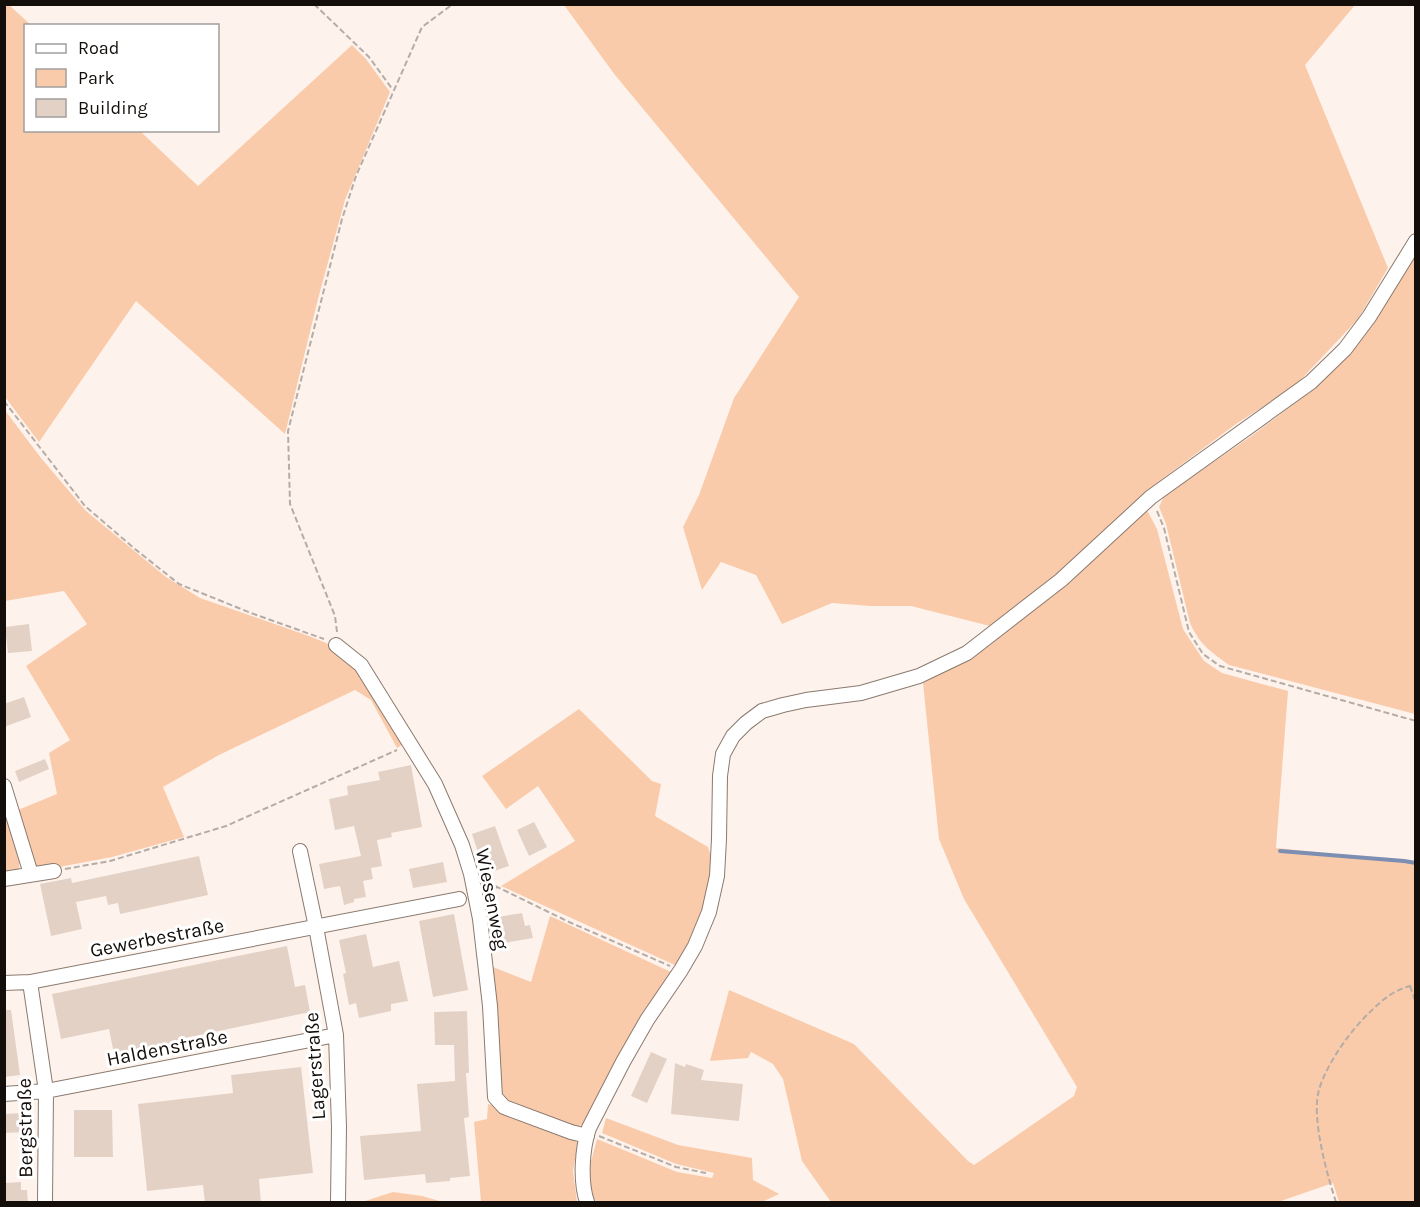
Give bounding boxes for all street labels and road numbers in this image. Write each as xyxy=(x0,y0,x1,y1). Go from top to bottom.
street label: Wiesenweg xyxy=(471,846,513,952)
street label: Gewerbestraße xyxy=(88,914,226,962)
street label: Lagerstraße xyxy=(300,1011,330,1121)
street label: Haldenstraße xyxy=(104,1025,230,1071)
street label: Bergstraße xyxy=(13,1078,37,1178)

